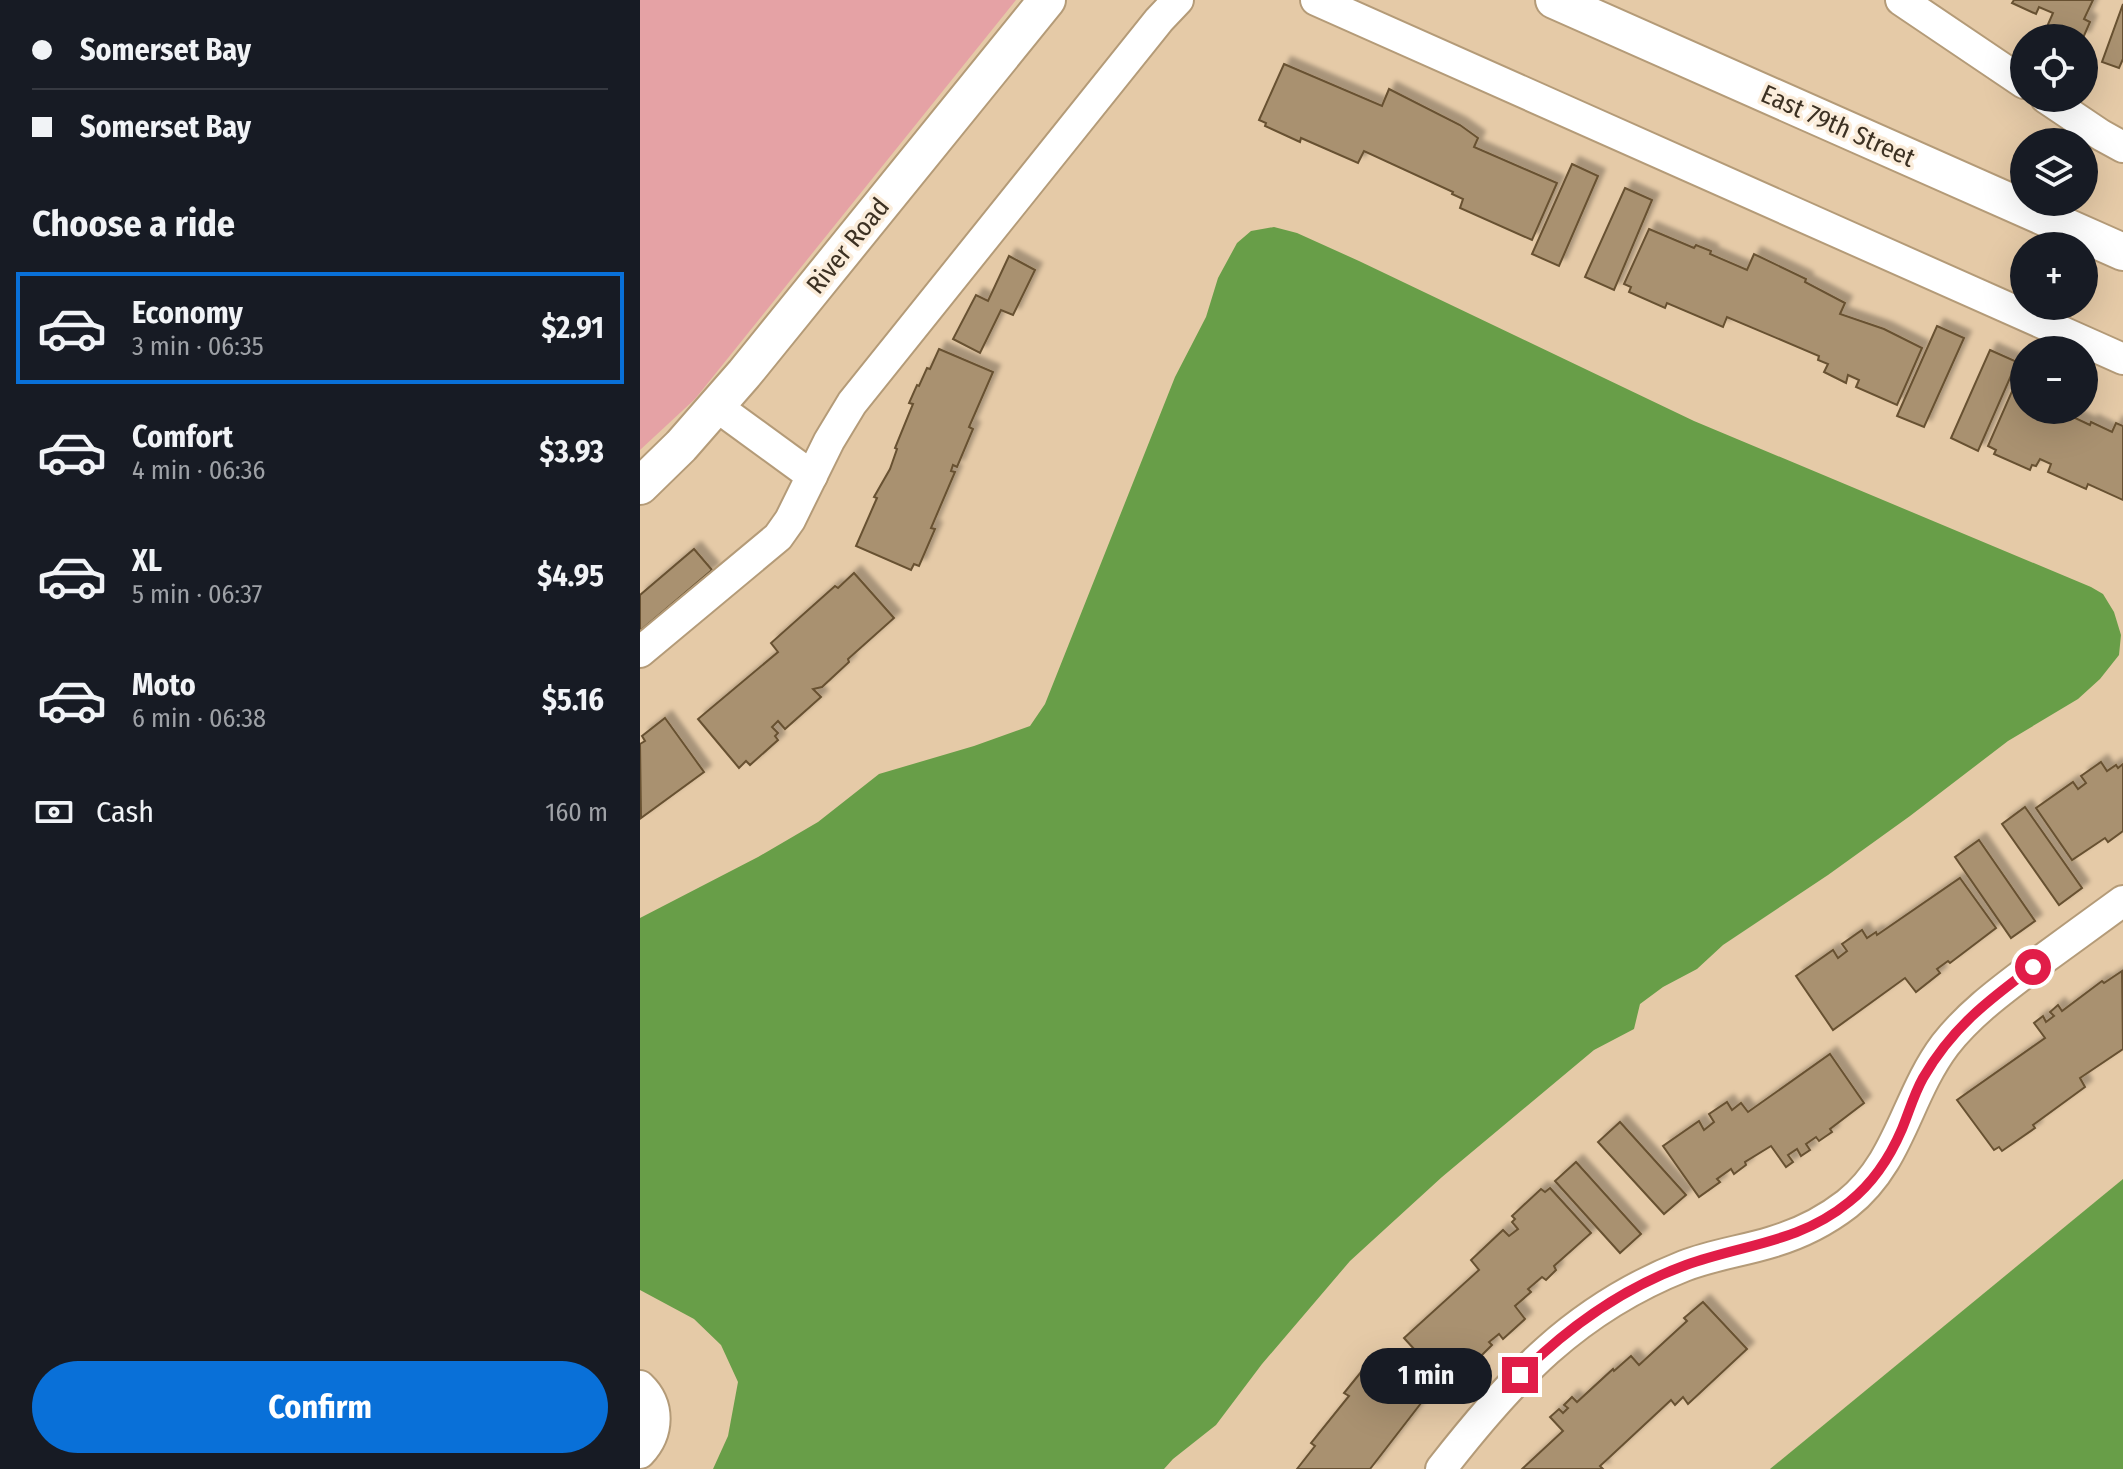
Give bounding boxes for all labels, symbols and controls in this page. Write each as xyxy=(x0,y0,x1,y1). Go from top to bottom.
map controls xyxy=(2010,24,2098,424)
button: locate xyxy=(2010,24,2098,112)
text: Somerset Bay xyxy=(80,32,251,68)
street label: East 79th Street xyxy=(1756,78,1920,174)
text: Somerset Bay xyxy=(80,109,251,145)
button: layers xyxy=(2010,128,2098,216)
street label: River Road xyxy=(800,192,896,300)
text: Choose a ride xyxy=(32,202,235,246)
button: + xyxy=(2010,232,2098,320)
icon: car xyxy=(36,292,108,364)
text: Economy xyxy=(132,295,243,331)
text: $2.91 xyxy=(542,310,604,346)
text: 3 min · 06:35 xyxy=(132,331,264,362)
button: − xyxy=(2010,336,2098,424)
icon: car xyxy=(36,416,108,488)
text: Comfort xyxy=(132,419,233,455)
text: $3.93 xyxy=(540,434,604,470)
text: 4 min · 06:36 xyxy=(132,455,265,486)
icon: car xyxy=(36,540,108,612)
text: XL xyxy=(132,543,162,579)
text: $4.95 xyxy=(537,558,604,594)
text: 5 min · 06:37 xyxy=(132,579,262,610)
icon: car xyxy=(36,664,108,736)
text: Moto xyxy=(132,667,196,703)
text: $5.16 xyxy=(542,682,604,718)
text: 6 min · 06:38 xyxy=(132,703,266,734)
icon: cash xyxy=(32,790,76,834)
text: Cash xyxy=(96,794,154,830)
text: 160 m xyxy=(545,797,608,828)
route start xyxy=(2015,949,2051,985)
callout: 1 min xyxy=(1360,1347,1492,1403)
route end xyxy=(1502,1357,1538,1393)
text: 1 min xyxy=(1398,1360,1454,1391)
button: Confirm xyxy=(32,1361,608,1453)

